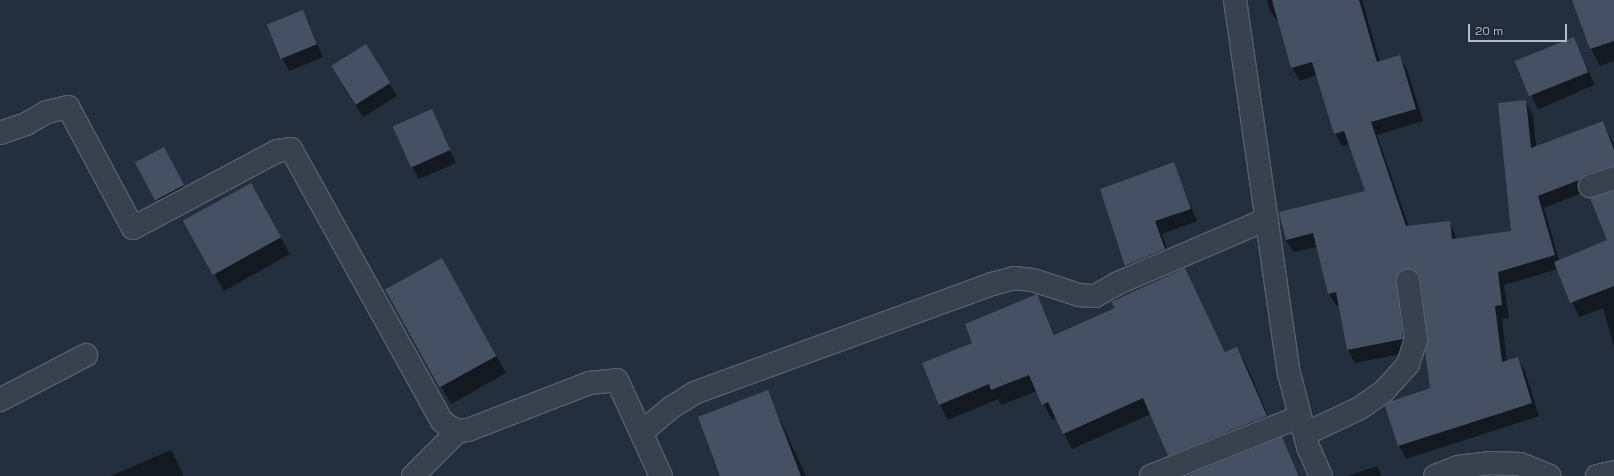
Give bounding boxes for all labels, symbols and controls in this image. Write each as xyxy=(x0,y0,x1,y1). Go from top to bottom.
scale bar xyxy=(1470,16,1569,42)
text: 20 m xyxy=(1475,23,1503,39)

